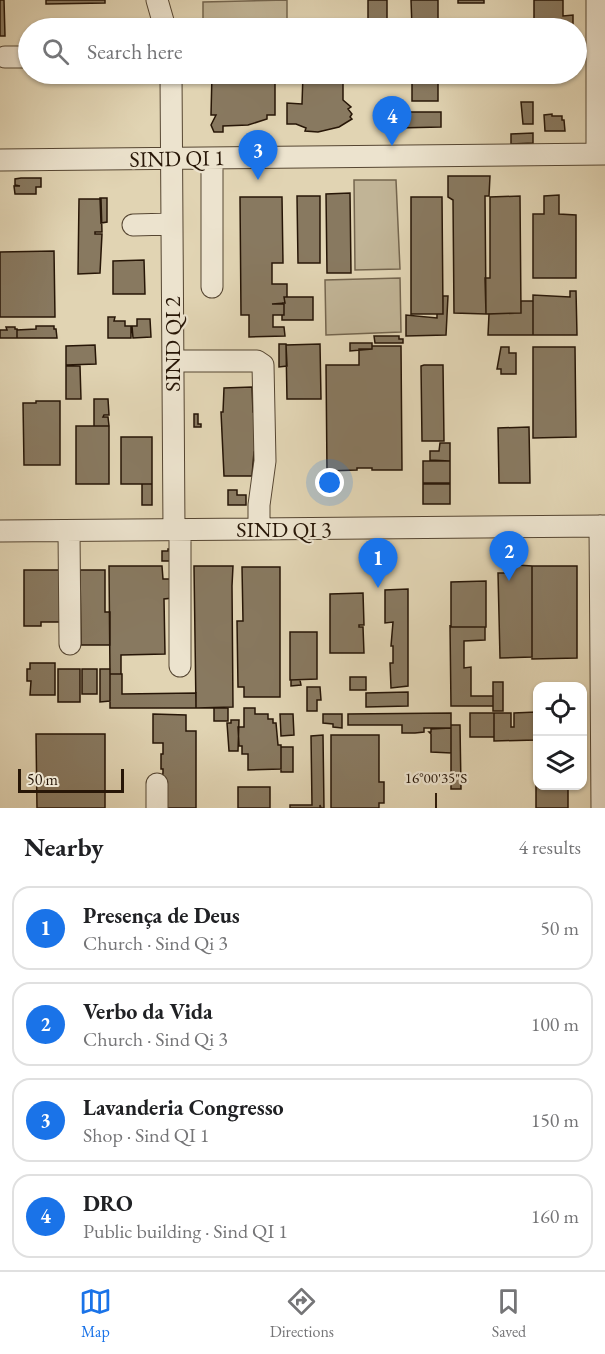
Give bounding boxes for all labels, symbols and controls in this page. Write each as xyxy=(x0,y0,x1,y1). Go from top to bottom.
search box xyxy=(18,18,587,84)
icon: search xyxy=(39,35,72,68)
text: Search here xyxy=(87,37,182,66)
pin: 4 xyxy=(372,96,412,146)
pin: 3 xyxy=(238,130,278,180)
street label: SIND QI 1 xyxy=(129,143,225,174)
street label: SIND QI 2 xyxy=(158,296,187,392)
your location xyxy=(315,468,344,497)
street label: SIND QI 3 xyxy=(236,515,332,544)
pin: 2 xyxy=(490,532,528,581)
pin: 1 xyxy=(358,538,398,588)
map controls xyxy=(533,682,587,790)
button: locate xyxy=(533,682,587,736)
button: layers xyxy=(533,736,587,790)
scale bar xyxy=(18,766,124,794)
text: 16°00'35"S xyxy=(405,768,467,787)
text: 50 m xyxy=(27,769,58,790)
text: Nearby xyxy=(24,830,104,864)
text: 4 results xyxy=(518,834,581,860)
text: Presença de Deus xyxy=(83,901,240,930)
text: 1 xyxy=(40,915,51,941)
text: 50 m xyxy=(540,915,579,941)
text: Church · Sind Qi 3 xyxy=(83,930,228,956)
text: Verbo da Vida xyxy=(83,997,213,1026)
text: 2 xyxy=(40,1011,51,1037)
text: 100 m xyxy=(531,1011,579,1037)
text: Church · Sind Qi 3 xyxy=(83,1026,228,1052)
text: Lavanderia Congresso xyxy=(83,1093,284,1122)
text: 3 xyxy=(40,1107,51,1133)
text: 150 m xyxy=(531,1107,579,1133)
text: Shop · Sind QI 1 xyxy=(83,1122,209,1148)
text: DRO xyxy=(83,1189,133,1218)
text: 4 xyxy=(40,1203,51,1229)
text: 160 m xyxy=(531,1203,579,1229)
text: Public building · Sind QI 1 xyxy=(83,1218,288,1244)
tab: Map xyxy=(79,1285,112,1342)
tab: Directions xyxy=(270,1285,334,1342)
tab: Saved xyxy=(492,1285,526,1342)

